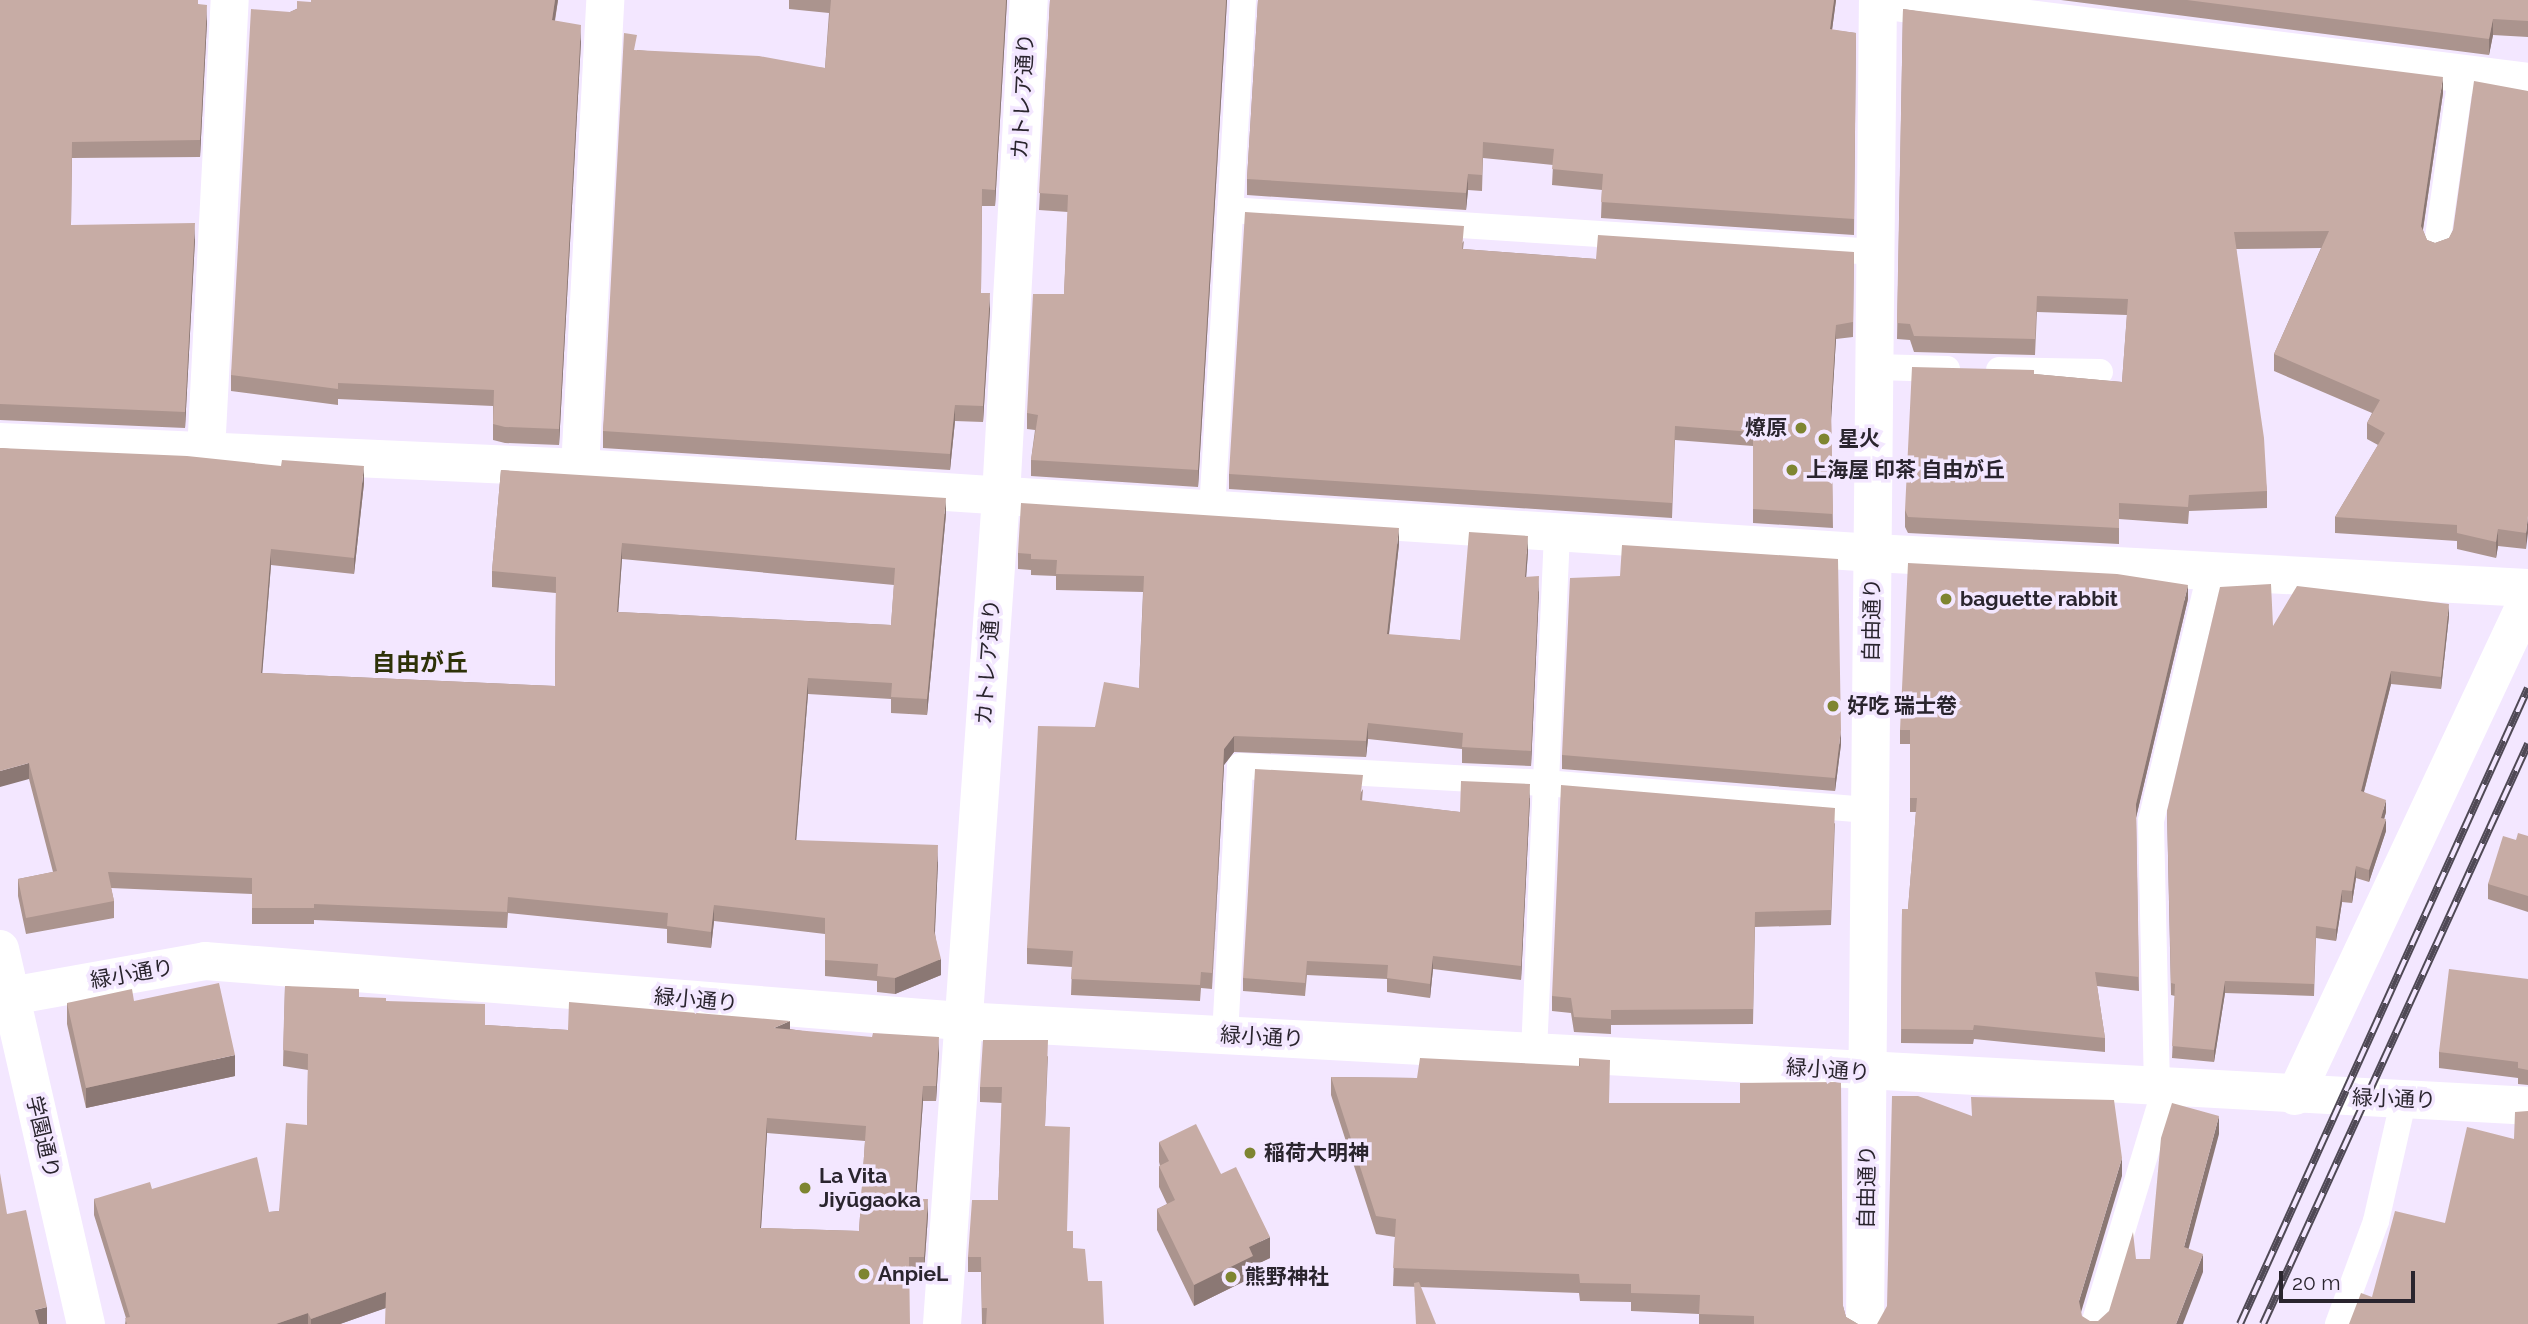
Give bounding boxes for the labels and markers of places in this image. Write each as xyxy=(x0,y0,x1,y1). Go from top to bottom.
place label: 燎原 xyxy=(1745,415,1787,441)
marker: 燎原 xyxy=(1793,420,1809,436)
place label: 星火 xyxy=(1838,426,1880,452)
marker: 星火 xyxy=(1816,431,1832,447)
place label: 上海屋 印茶 自由が丘 xyxy=(1806,457,2005,483)
marker: 上海屋 印茶 自由が丘 xyxy=(1784,462,1800,478)
place label: baguette rabbit xyxy=(1960,586,2118,612)
marker: baguette rabbit xyxy=(1938,591,1954,607)
place label: 好吃 瑞士卷 xyxy=(1847,693,1957,719)
marker: 好吃 瑞士卷 xyxy=(1825,698,1841,714)
place label: 稲荷大明神 xyxy=(1264,1140,1369,1166)
marker: 稲荷大明神 xyxy=(1242,1145,1258,1161)
place label: La Vita Jiyūgaoka xyxy=(819,1163,921,1213)
marker: La Vita Jiyūgaoka xyxy=(797,1180,813,1196)
place label: AnpieL xyxy=(878,1261,948,1287)
place label: 熊野神社 xyxy=(1245,1264,1329,1290)
marker: AnpieL xyxy=(856,1266,872,1282)
marker: 熊野神社 xyxy=(1223,1269,1239,1285)

